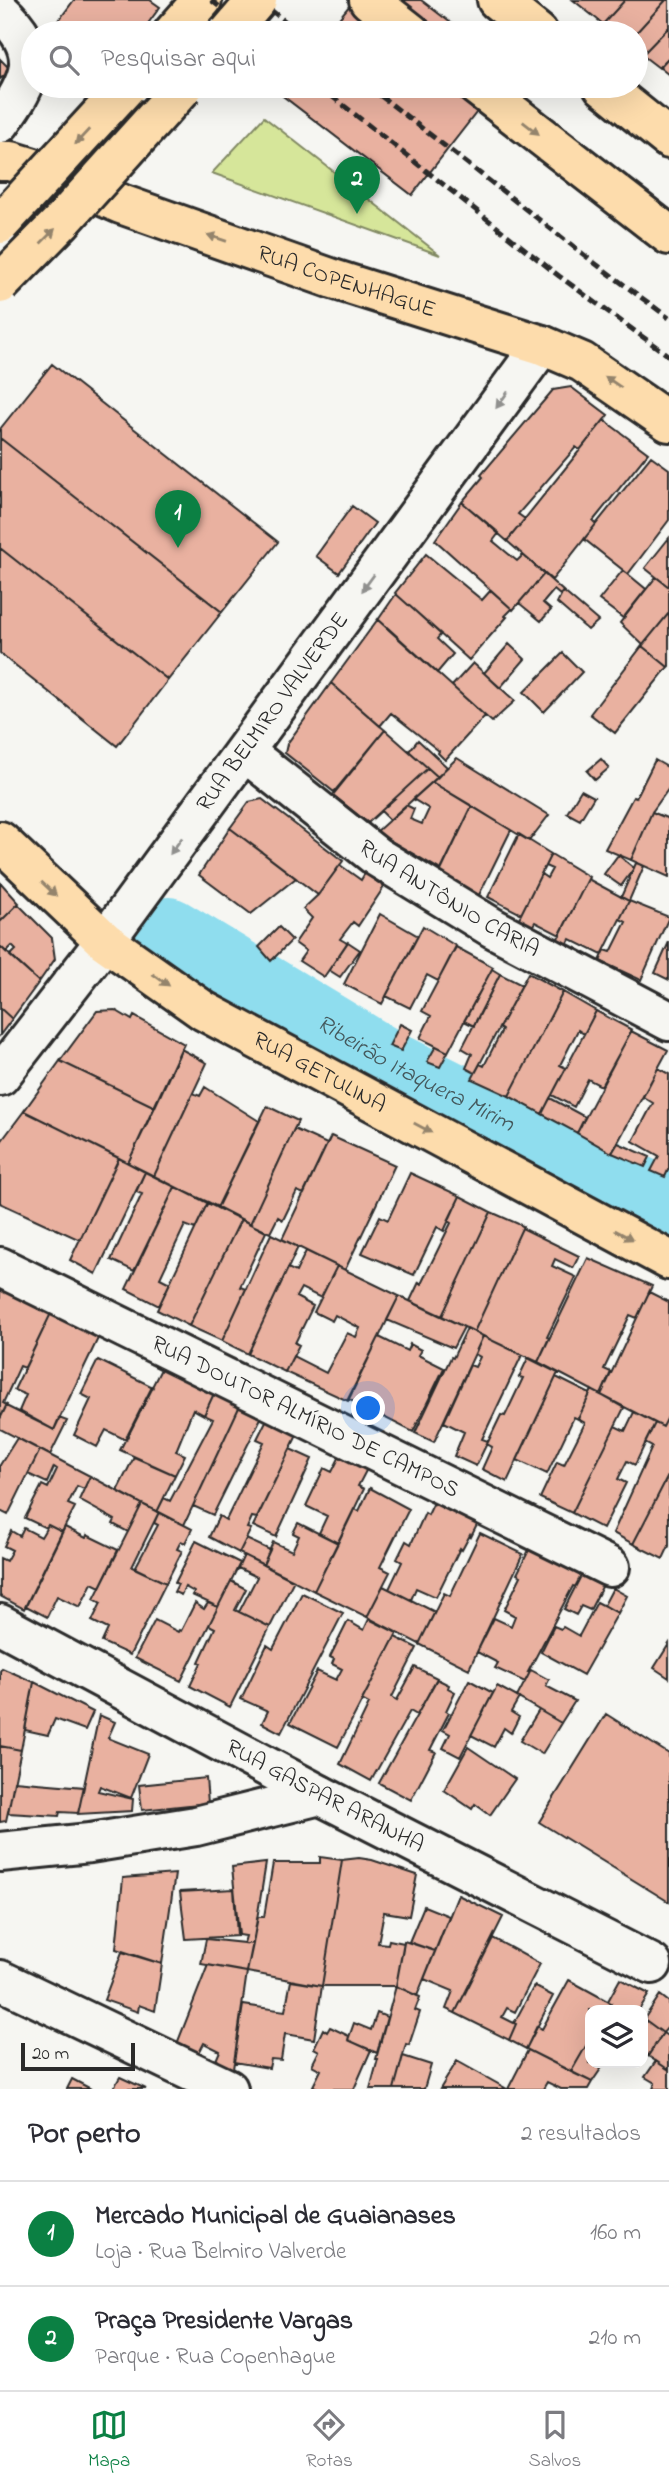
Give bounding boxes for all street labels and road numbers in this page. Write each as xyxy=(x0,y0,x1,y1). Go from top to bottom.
street label: RUA COPENHAGUE xyxy=(253,237,440,327)
street label: RUA BELMIRO VALVERDE xyxy=(189,605,357,819)
street label: RUA ANTÔNIO CARIA xyxy=(351,832,545,966)
street label: RUA GETULINA xyxy=(247,1023,392,1122)
street label: RUA DOUTOR ALMÍRIO DE CAMPOS xyxy=(146,1327,465,1507)
street label: RUA GASPAR ARANHA xyxy=(220,1731,430,1862)

